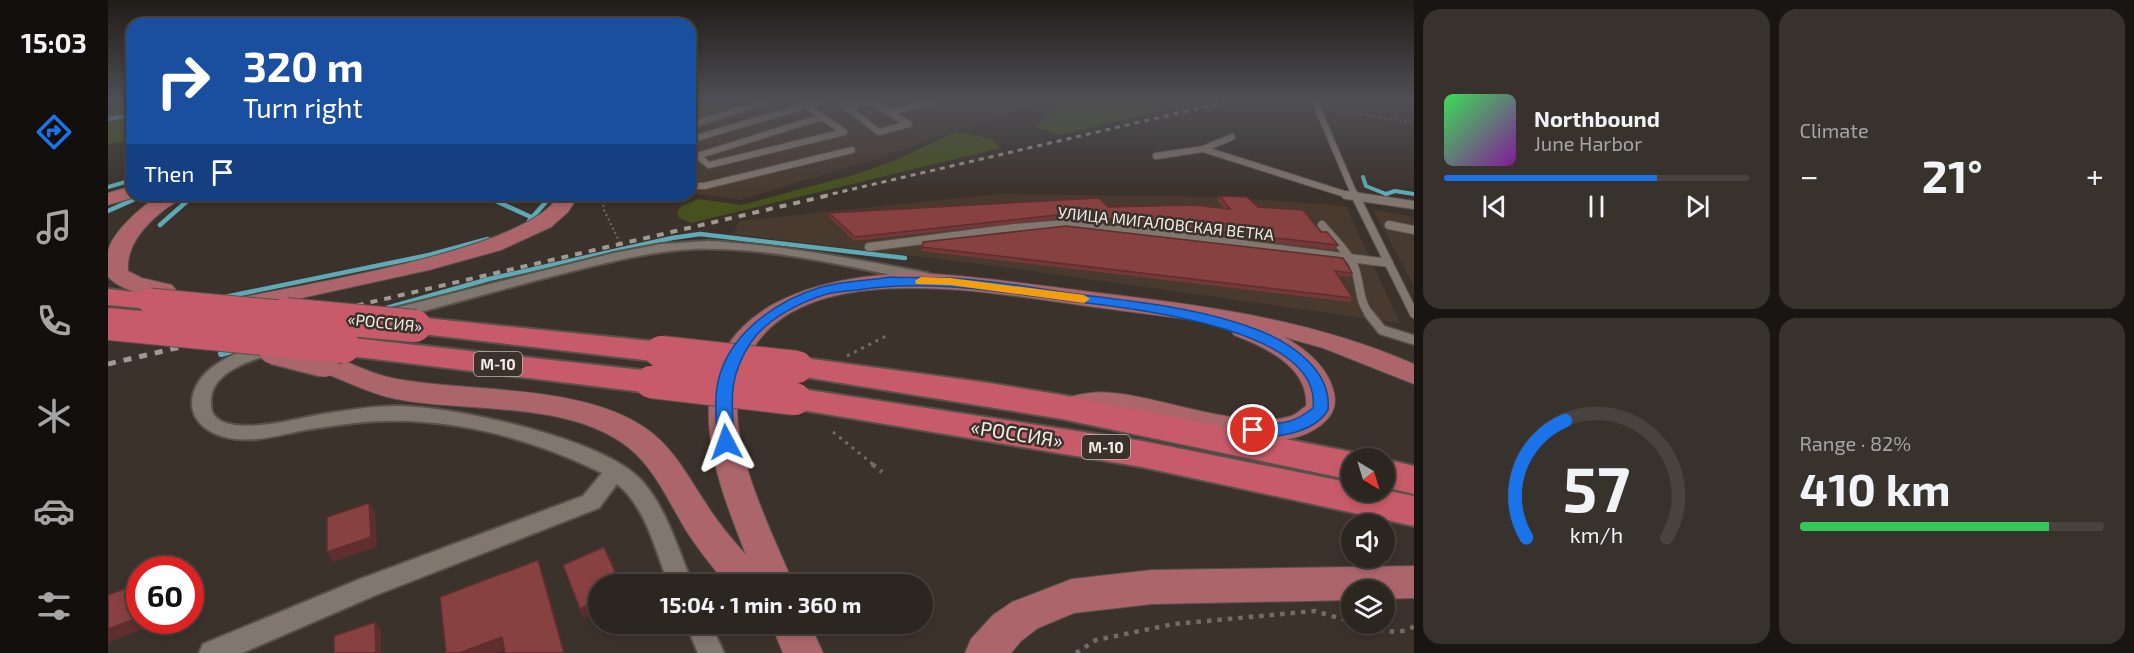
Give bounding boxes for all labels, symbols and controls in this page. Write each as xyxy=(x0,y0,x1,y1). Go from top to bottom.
text: 15:03 xyxy=(21,26,87,58)
text: 320 m xyxy=(243,40,364,90)
icon: right xyxy=(144,42,222,120)
text: Turn right xyxy=(243,91,363,123)
text: Northbound xyxy=(1534,105,1660,131)
icon: directions xyxy=(33,111,75,153)
text: Climate xyxy=(1800,118,1869,142)
text: June Harbor xyxy=(1534,131,1642,155)
text: 21° xyxy=(1922,148,1983,202)
text: − xyxy=(1800,155,1819,195)
text: + xyxy=(2086,155,2104,195)
icon: arrive xyxy=(206,156,239,189)
text: Then xyxy=(144,160,194,186)
icon: previous xyxy=(1478,190,1511,223)
icon: pause xyxy=(1580,190,1613,223)
icon: next xyxy=(1681,190,1714,223)
street label: УЛИЦА МИГАЛОВСКАЯ ВЕТКА xyxy=(1057,202,1275,244)
icon: music xyxy=(33,206,75,248)
icon: phone xyxy=(33,300,75,342)
street label: «РОССИЯ» xyxy=(347,309,423,335)
road number: М-10 xyxy=(474,352,522,376)
icon: climate xyxy=(33,395,75,437)
pin xyxy=(1227,404,1278,455)
position arrow xyxy=(694,410,758,474)
icon: arrive xyxy=(1236,413,1269,446)
street label: «РОССИЯ» xyxy=(969,414,1065,452)
text: Range · 82% xyxy=(1800,431,1911,455)
road number: М-10 xyxy=(1082,435,1130,459)
north arrow xyxy=(1341,448,1395,502)
map controls xyxy=(1341,448,1395,634)
text: 57 xyxy=(1563,450,1630,525)
text: 410 km xyxy=(1800,461,1951,515)
icon: car xyxy=(33,490,75,532)
button: sound xyxy=(1341,514,1395,568)
text: km/h xyxy=(1570,522,1623,547)
speed limit sign: 60 xyxy=(126,556,204,634)
button: layers xyxy=(1341,580,1395,634)
icon: filters xyxy=(33,585,75,627)
text: 15:04 · 1 min · 360 m xyxy=(660,591,861,617)

